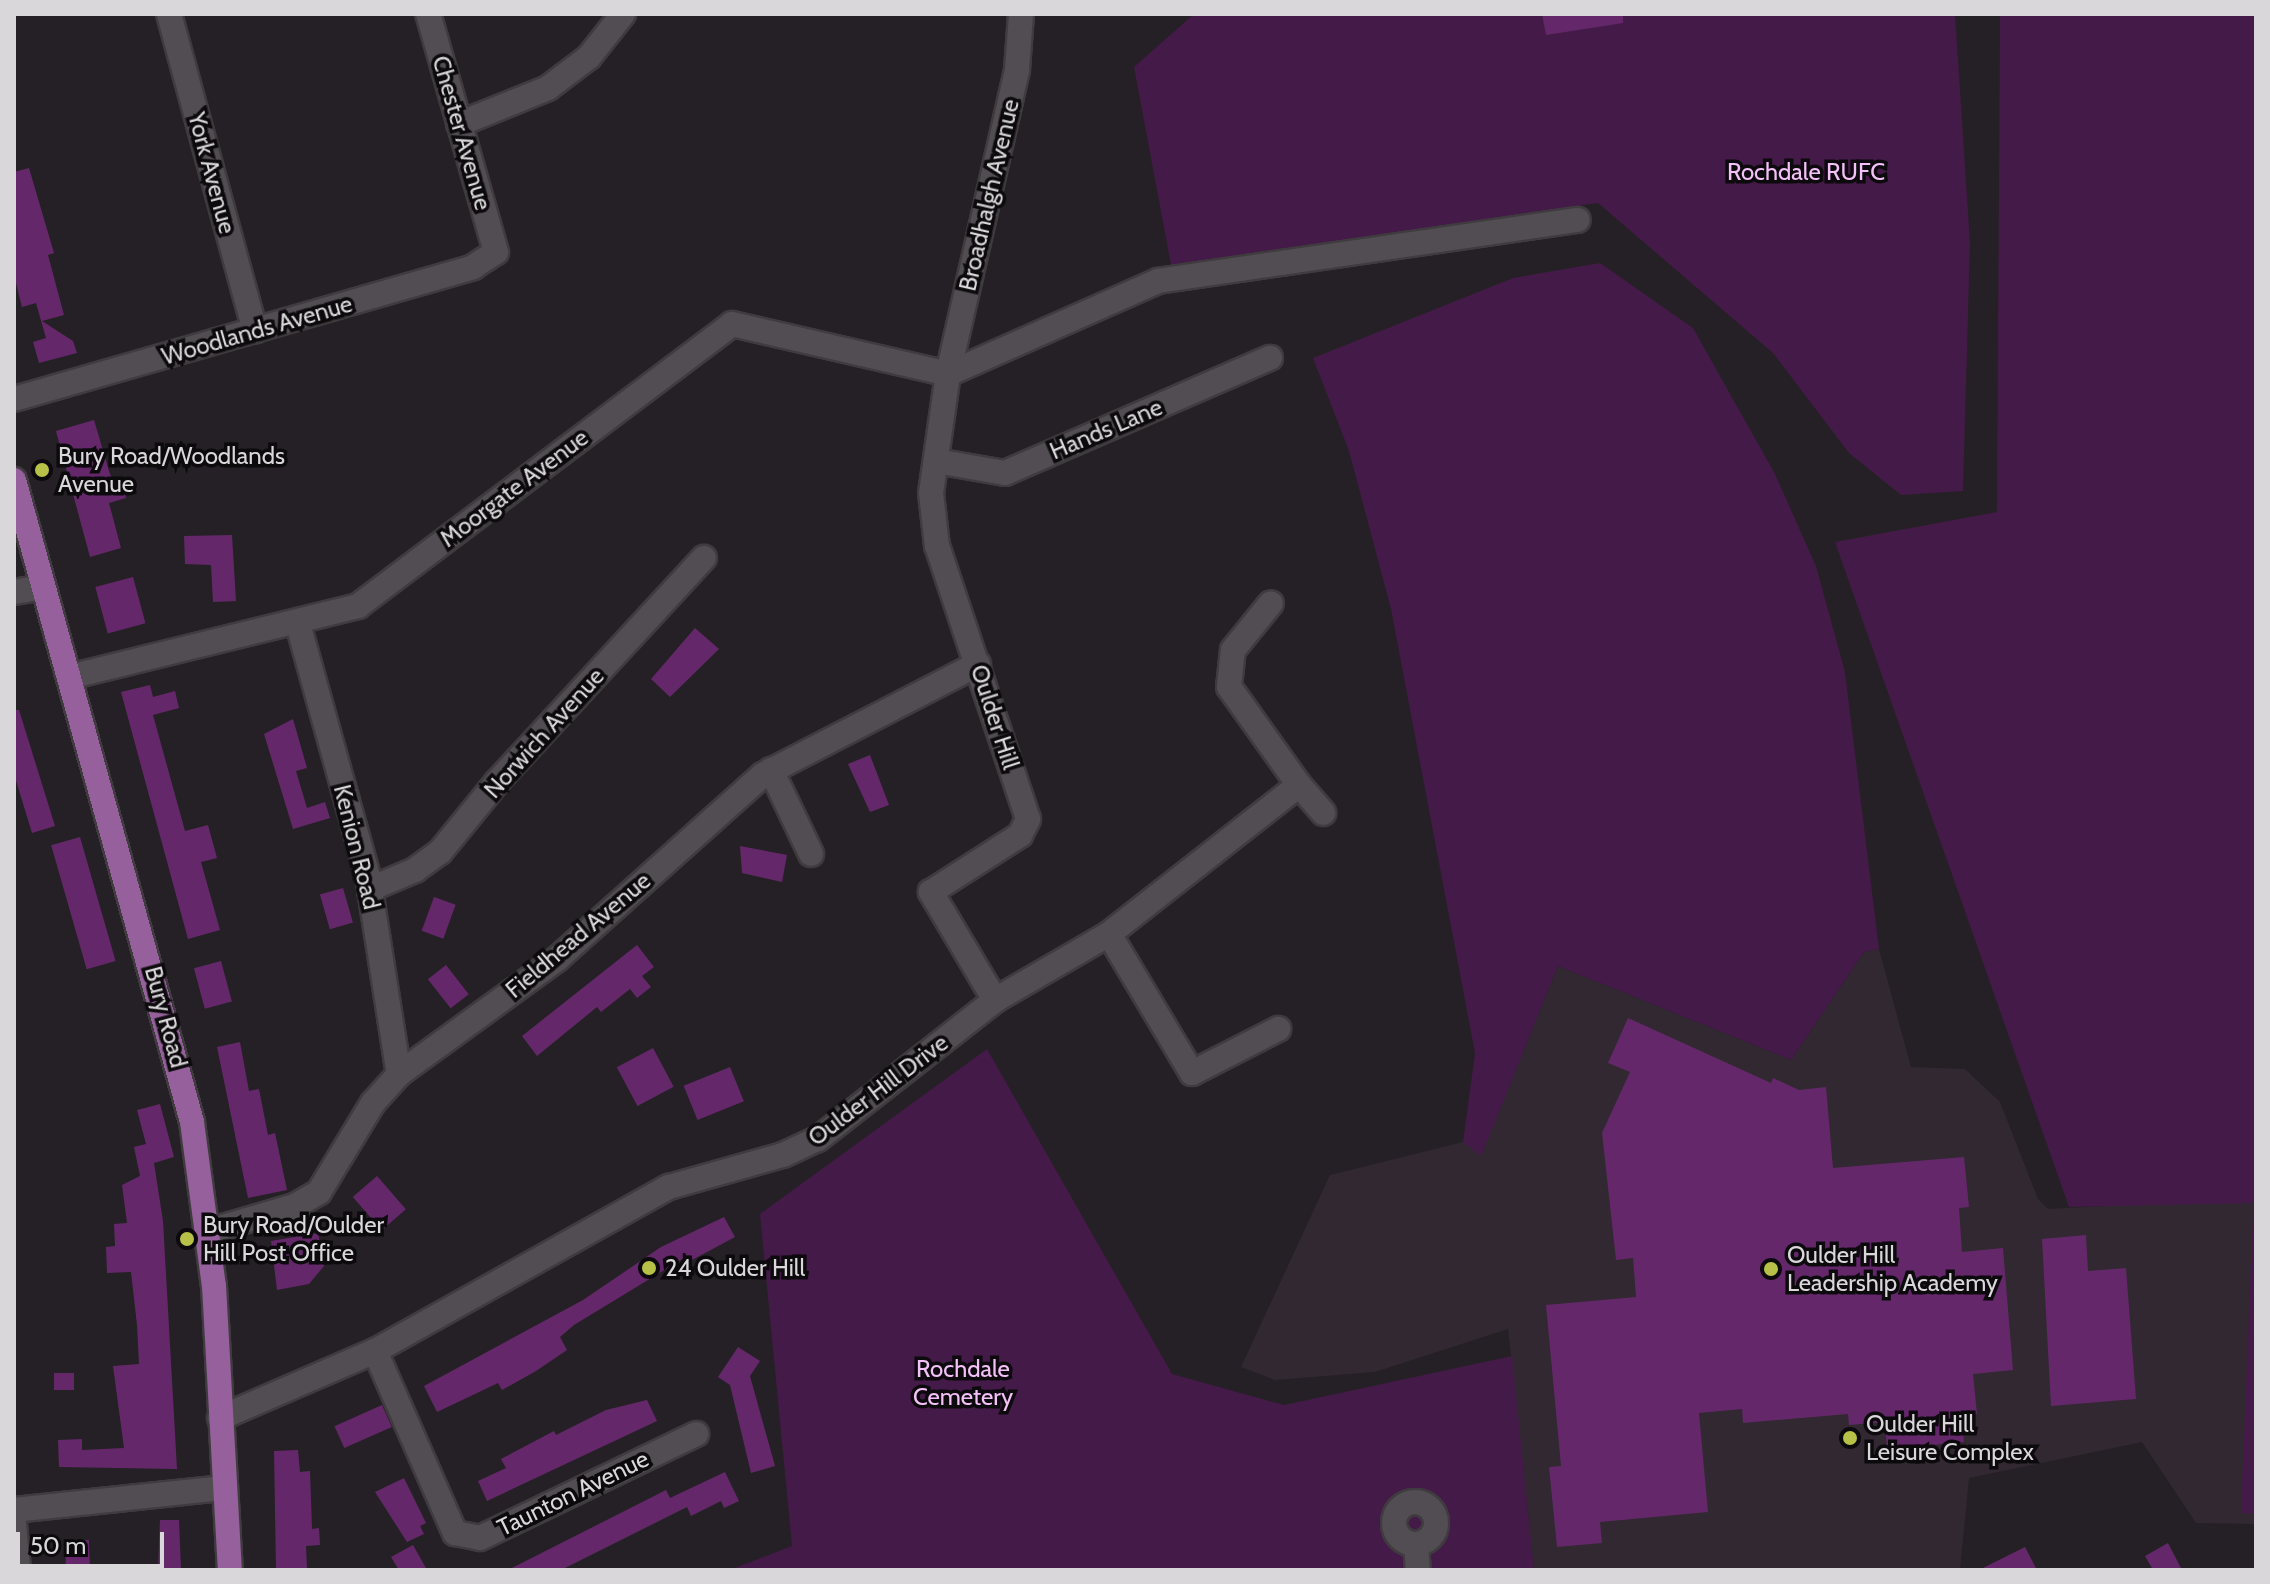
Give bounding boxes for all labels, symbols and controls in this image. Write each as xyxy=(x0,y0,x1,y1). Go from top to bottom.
street label: Chester Avenue xyxy=(426,52,498,214)
street label: Broadhalgh Avenue xyxy=(953,96,1025,294)
street label: York Avenue xyxy=(182,109,242,237)
park label: Rochdale RUFC xyxy=(1727,158,1885,186)
street label: Woodlands Avenue xyxy=(158,289,356,371)
street label: Hands Lane xyxy=(1045,392,1167,466)
street label: Moorgate Avenue xyxy=(434,423,594,553)
place label: Bury Road/Woodlands Avenue xyxy=(58,442,285,498)
marker: Bury Road/Woodlands Avenue xyxy=(33,461,51,479)
street label: Oulder Hill xyxy=(965,661,1025,773)
street label: Norwich Avenue xyxy=(478,662,610,804)
street label: Kenion Road xyxy=(328,782,386,912)
street label: Fieldhead Avenue xyxy=(500,866,656,1004)
street label: Bury Road xyxy=(139,963,193,1071)
street label: Oulder Hill Drive xyxy=(802,1028,954,1152)
place label: Bury Road/Oulder Hill Post Office xyxy=(203,1211,384,1267)
marker: Bury Road/Oulder Hill Post Office xyxy=(178,1230,196,1248)
place label: Oulder Hill Leadership Academy xyxy=(1787,1241,1998,1297)
place label: 24 Oulder Hill xyxy=(665,1254,805,1282)
marker: 24 Oulder Hill xyxy=(640,1259,658,1277)
marker: Oulder Hill Leadership Academy xyxy=(1762,1260,1780,1278)
park label: Rochdale Cemetery xyxy=(913,1355,1013,1411)
place label: Oulder Hill Leisure Complex xyxy=(1866,1410,2034,1466)
marker: Oulder Hill Leisure Complex xyxy=(1841,1429,1859,1447)
street label: Taunton Avenue xyxy=(493,1444,653,1542)
scale bar xyxy=(20,1516,168,1566)
text: 50 m xyxy=(30,1531,86,1560)

